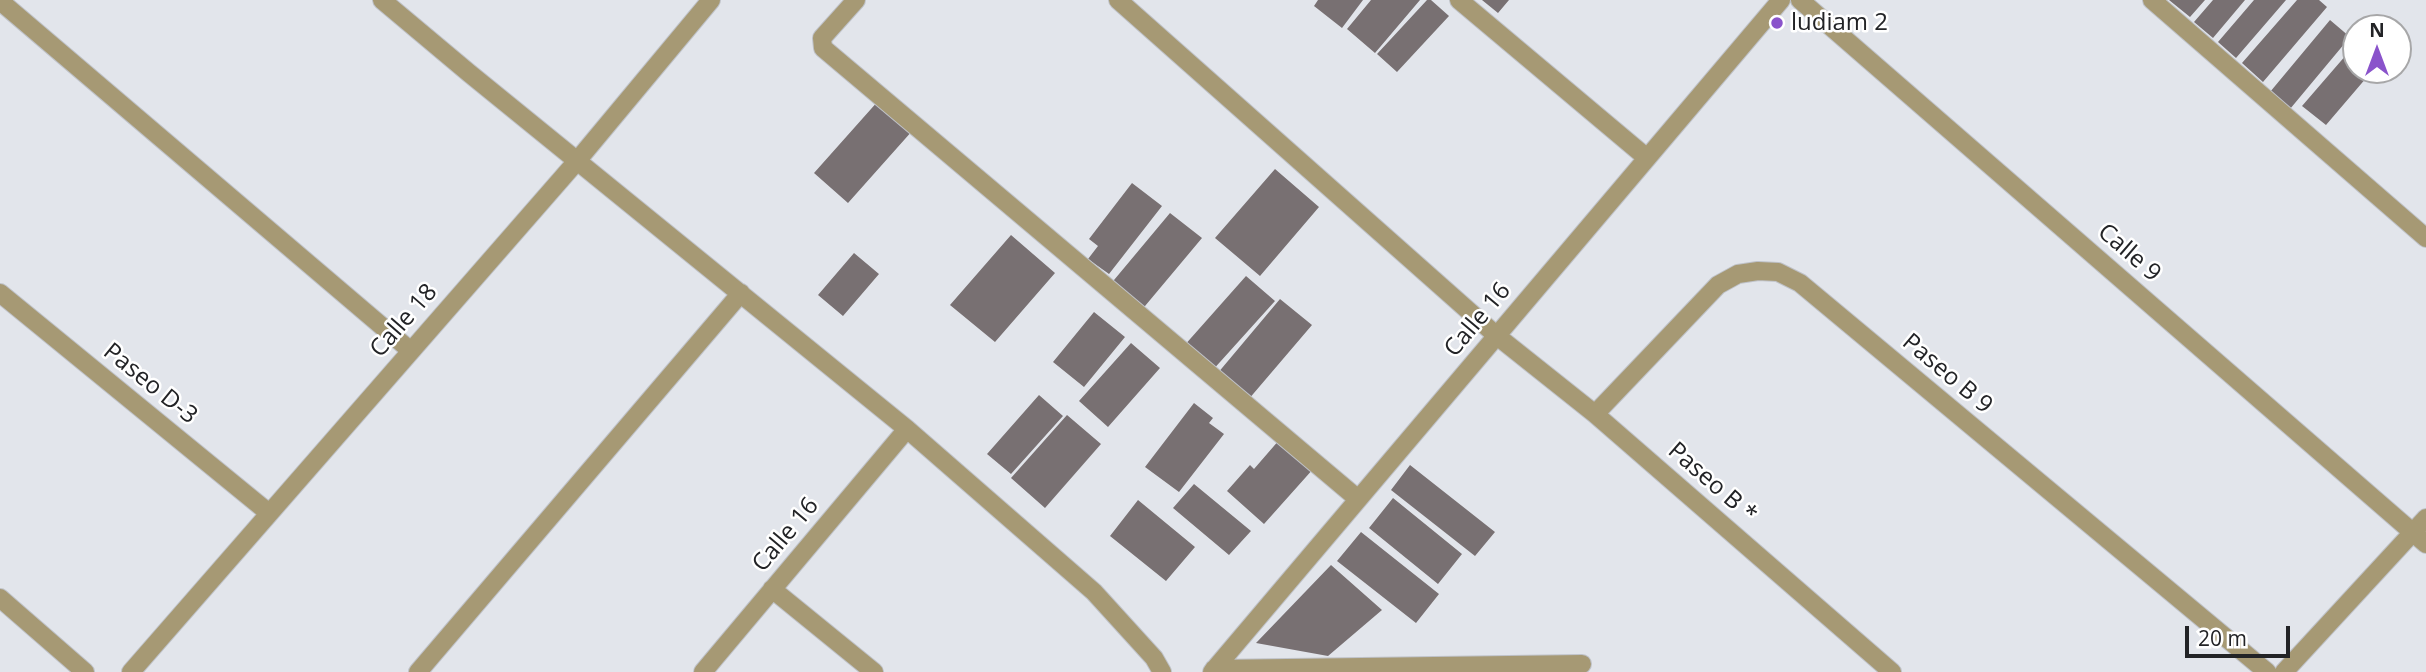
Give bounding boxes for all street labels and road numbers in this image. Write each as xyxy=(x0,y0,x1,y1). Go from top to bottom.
street label: Calle 9 xyxy=(2092,218,2166,288)
street label: Calle 16 xyxy=(1439,277,1517,363)
street label: Calle 18 xyxy=(364,278,444,364)
street label: Paseo B 9 xyxy=(1896,328,1998,420)
street label: Paseo D-3 xyxy=(97,337,203,431)
street label: Paseo B * xyxy=(1662,437,1762,529)
street label: Calle 16 xyxy=(747,492,825,578)

